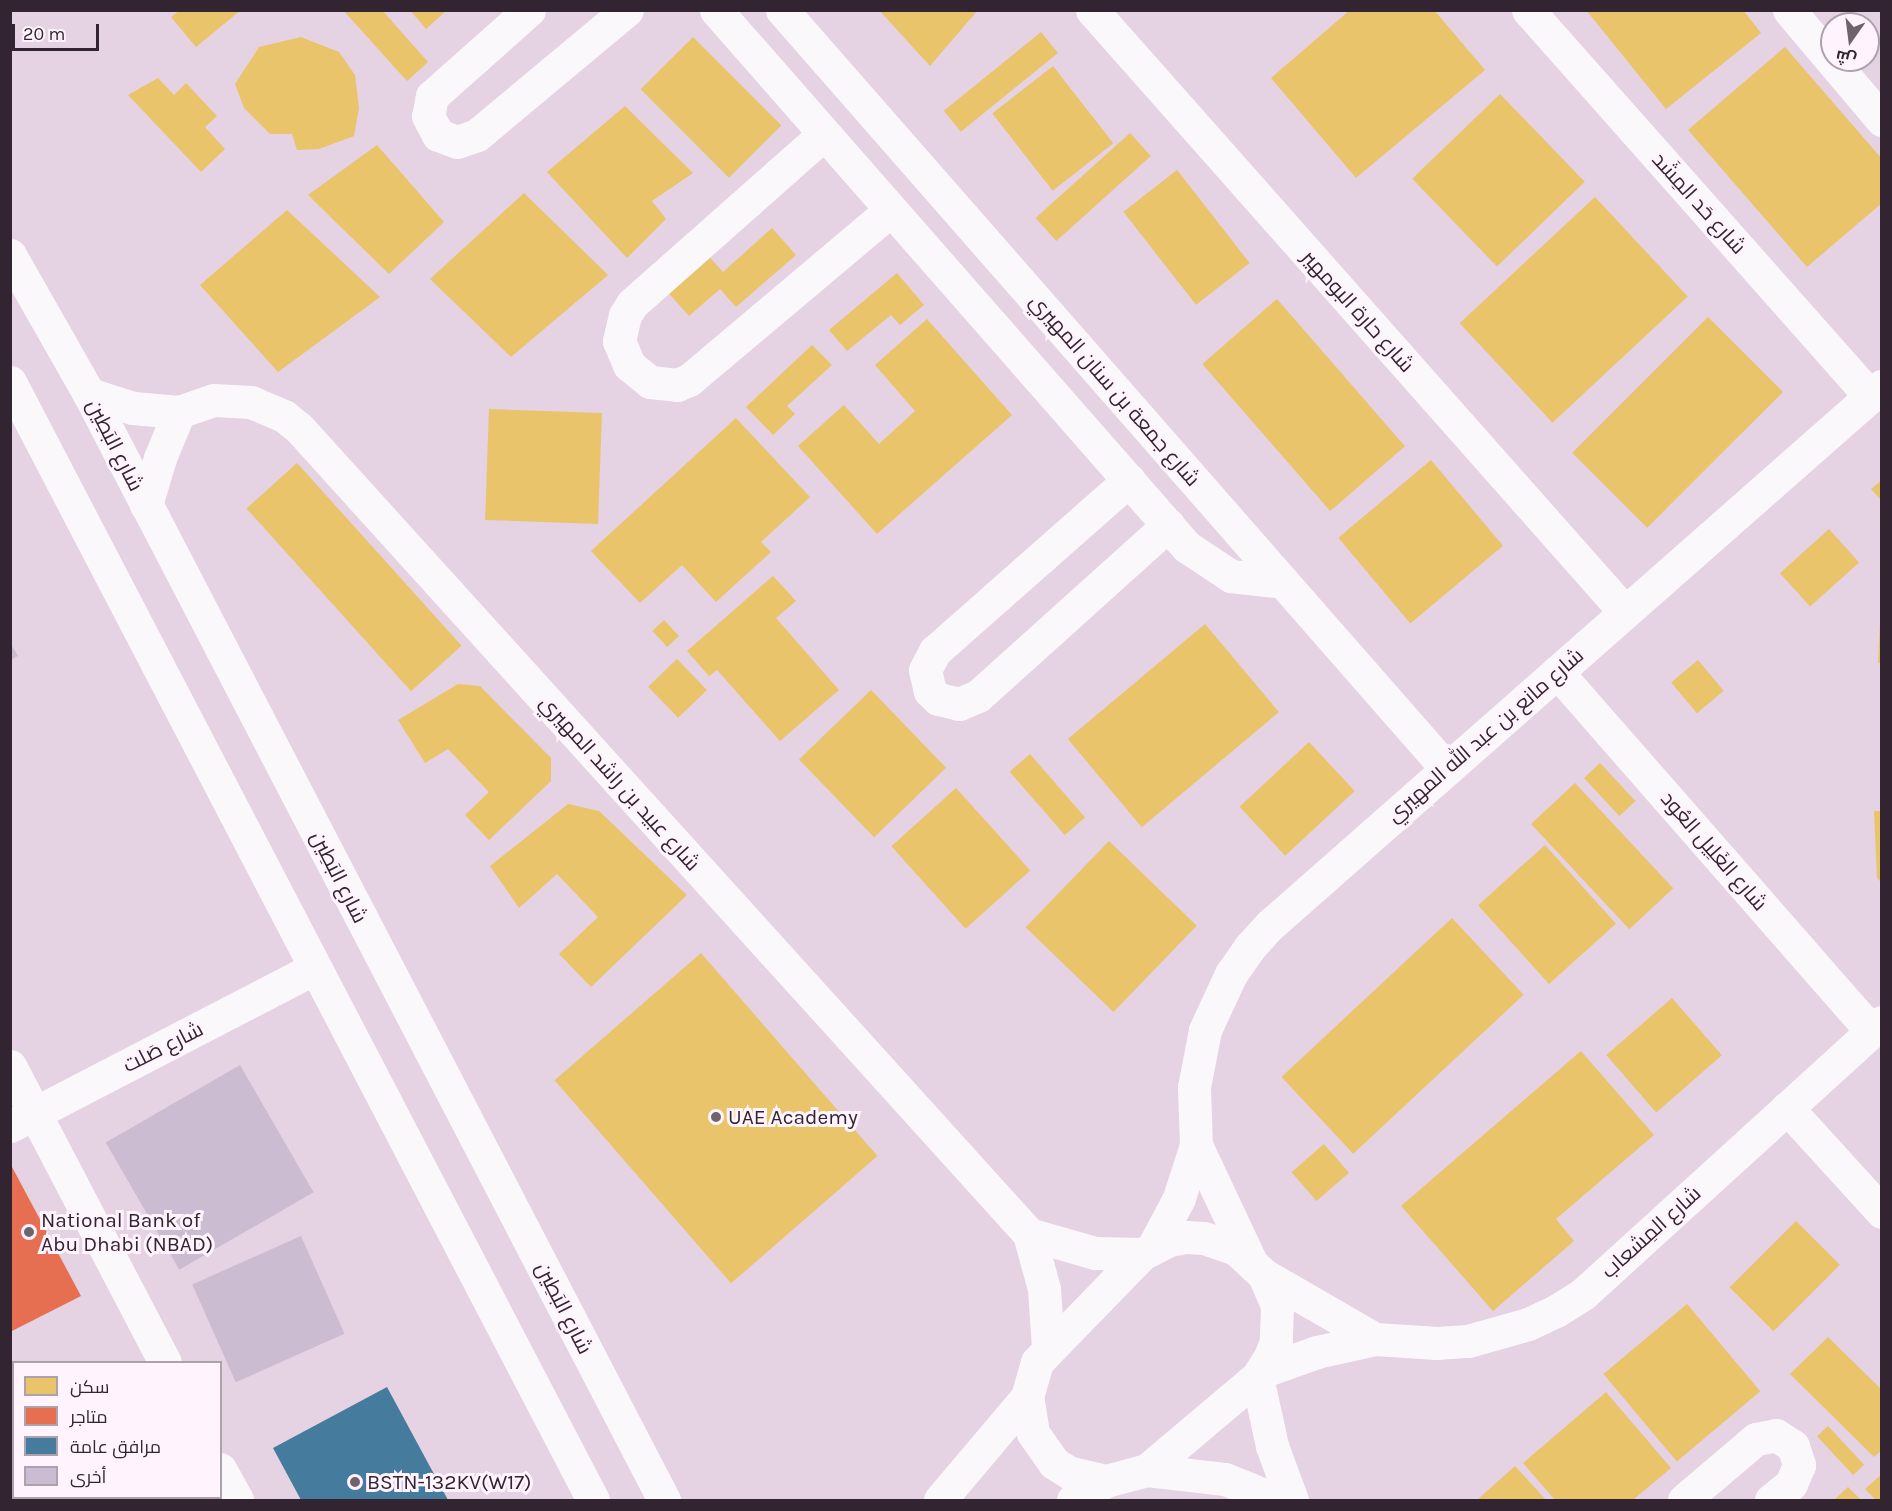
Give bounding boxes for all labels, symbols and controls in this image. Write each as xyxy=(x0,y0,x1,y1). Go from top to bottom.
scale bar xyxy=(15,12,102,50)
north arrow xyxy=(1820,12,1880,72)
text: 20 m xyxy=(23,23,65,45)
text: ش xyxy=(1834,46,1858,70)
street label: شارع حَد المِشَد xyxy=(1647,147,1751,259)
street label: شارع حارة البومهير xyxy=(1296,245,1420,377)
street label: شارع جمعة بن سنان المهيري xyxy=(1025,289,1205,491)
street label: شارع البَطِين xyxy=(81,395,149,495)
street label: شارع مانع بن عبد الله المهيري xyxy=(1381,643,1589,827)
street label: شارع عبيد بن راشد المهيري xyxy=(535,690,705,876)
street label: شارع الغَلِيل العُود xyxy=(1655,786,1773,916)
street label: شارع البَطِين xyxy=(305,827,373,927)
street label: شارع صَلت xyxy=(119,1016,207,1078)
place label: UAE Academy xyxy=(728,1104,858,1130)
marker: UAE Academy xyxy=(709,1110,723,1124)
street label: شارع المِشعاب xyxy=(1596,1181,1706,1283)
place label: National Bank of Abu Dhabi (NBAD) xyxy=(41,1207,213,1257)
marker: National Bank of Abu Dhabi (NBAD) xyxy=(22,1225,36,1239)
street label: شارع البَطِين xyxy=(530,1258,598,1358)
legend xyxy=(12,1361,222,1499)
text: سكن xyxy=(70,1376,109,1398)
text: متاجر xyxy=(70,1406,108,1428)
text: مرافق عامة xyxy=(70,1436,161,1458)
text: أخرى xyxy=(70,1466,106,1488)
place label: BSTN-132KV(W17) xyxy=(367,1469,532,1495)
marker: BSTN-132KV(W17) xyxy=(348,1475,362,1489)

